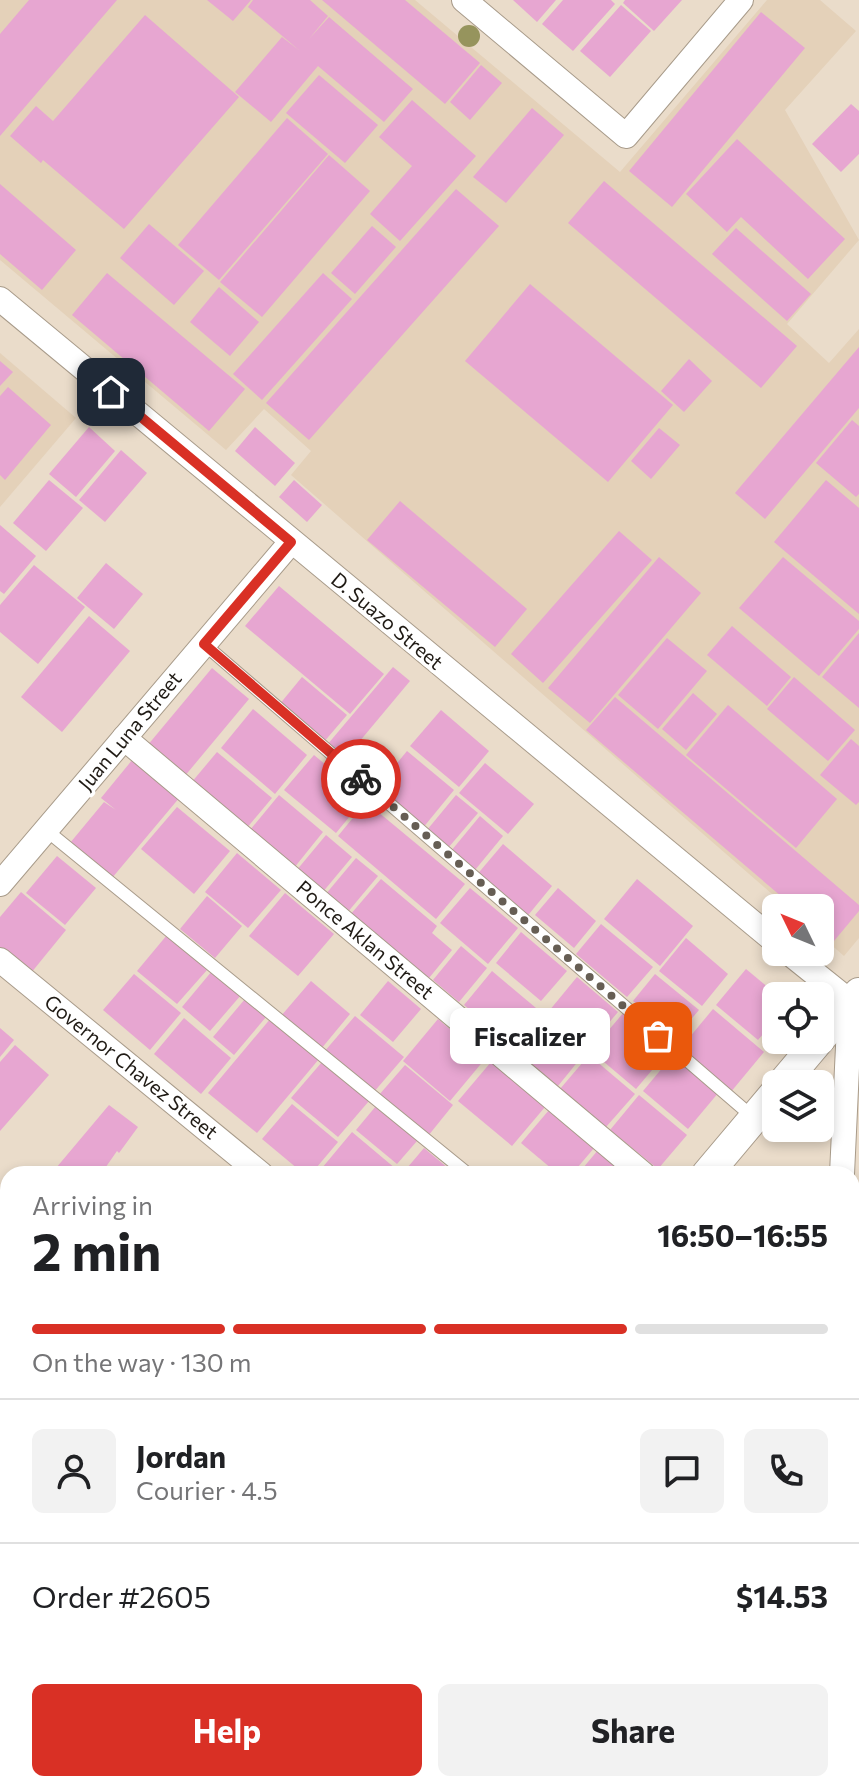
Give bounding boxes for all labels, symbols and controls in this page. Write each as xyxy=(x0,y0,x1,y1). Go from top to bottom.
pin xyxy=(77,358,145,426)
icon: home xyxy=(89,370,133,414)
street label: D. Suazo Street xyxy=(327,567,448,674)
street label: Juan Luna Street xyxy=(73,666,186,795)
courier xyxy=(321,739,401,819)
icon: bike xyxy=(339,757,383,801)
street label: Ponce Aklan Street xyxy=(292,875,439,1004)
north arrow xyxy=(762,894,834,966)
map controls xyxy=(762,894,834,1142)
button: locate xyxy=(762,982,834,1054)
street label: Governor Chavez Street xyxy=(40,989,223,1144)
pin xyxy=(624,1002,692,1070)
callout: Fiscalizer xyxy=(450,1008,610,1064)
icon: bag xyxy=(636,1014,680,1058)
text: Fiscalizer xyxy=(474,1020,586,1051)
button: layers xyxy=(762,1070,834,1142)
text: Arriving in xyxy=(32,1189,153,1220)
text: 16:50–16:55 xyxy=(657,1216,828,1253)
text: 2 min xyxy=(32,1218,161,1282)
text: On the way · 130 m xyxy=(32,1346,251,1377)
button: person xyxy=(32,1429,116,1513)
button: chat xyxy=(640,1429,724,1513)
button: phone xyxy=(744,1429,828,1513)
text: Jordan xyxy=(136,1437,226,1474)
text: Courier · 4.5 xyxy=(136,1474,278,1505)
text: Order #2605 xyxy=(32,1577,211,1614)
text: $14.53 xyxy=(736,1577,828,1614)
button: Help xyxy=(32,1684,422,1776)
button: Share xyxy=(438,1684,828,1776)

